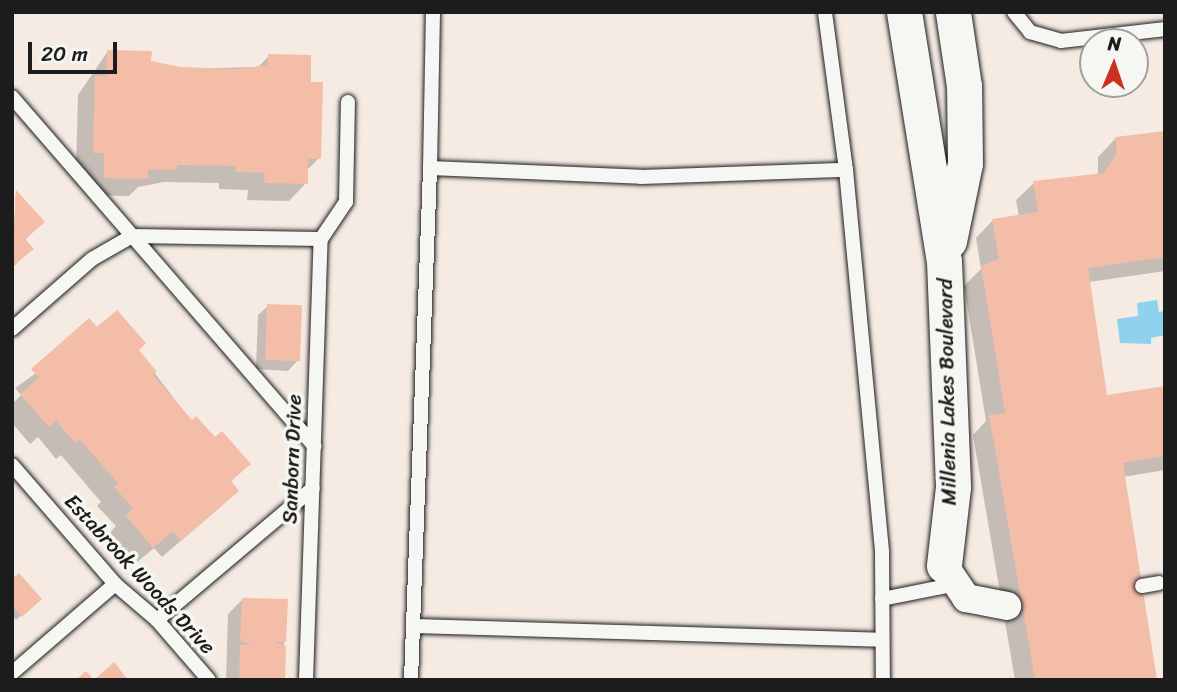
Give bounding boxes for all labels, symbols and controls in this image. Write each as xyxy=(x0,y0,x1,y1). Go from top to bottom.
text: N xyxy=(1108,27,1122,60)
scale bar xyxy=(32,28,121,72)
north arrow xyxy=(1079,28,1149,98)
text: 20 m xyxy=(41,35,88,73)
street label: Millenia Lakes Boulevard xyxy=(932,278,962,506)
street label: Sanborn Drive xyxy=(277,394,307,524)
street label: Estabrook Woods Drive xyxy=(59,489,221,659)

